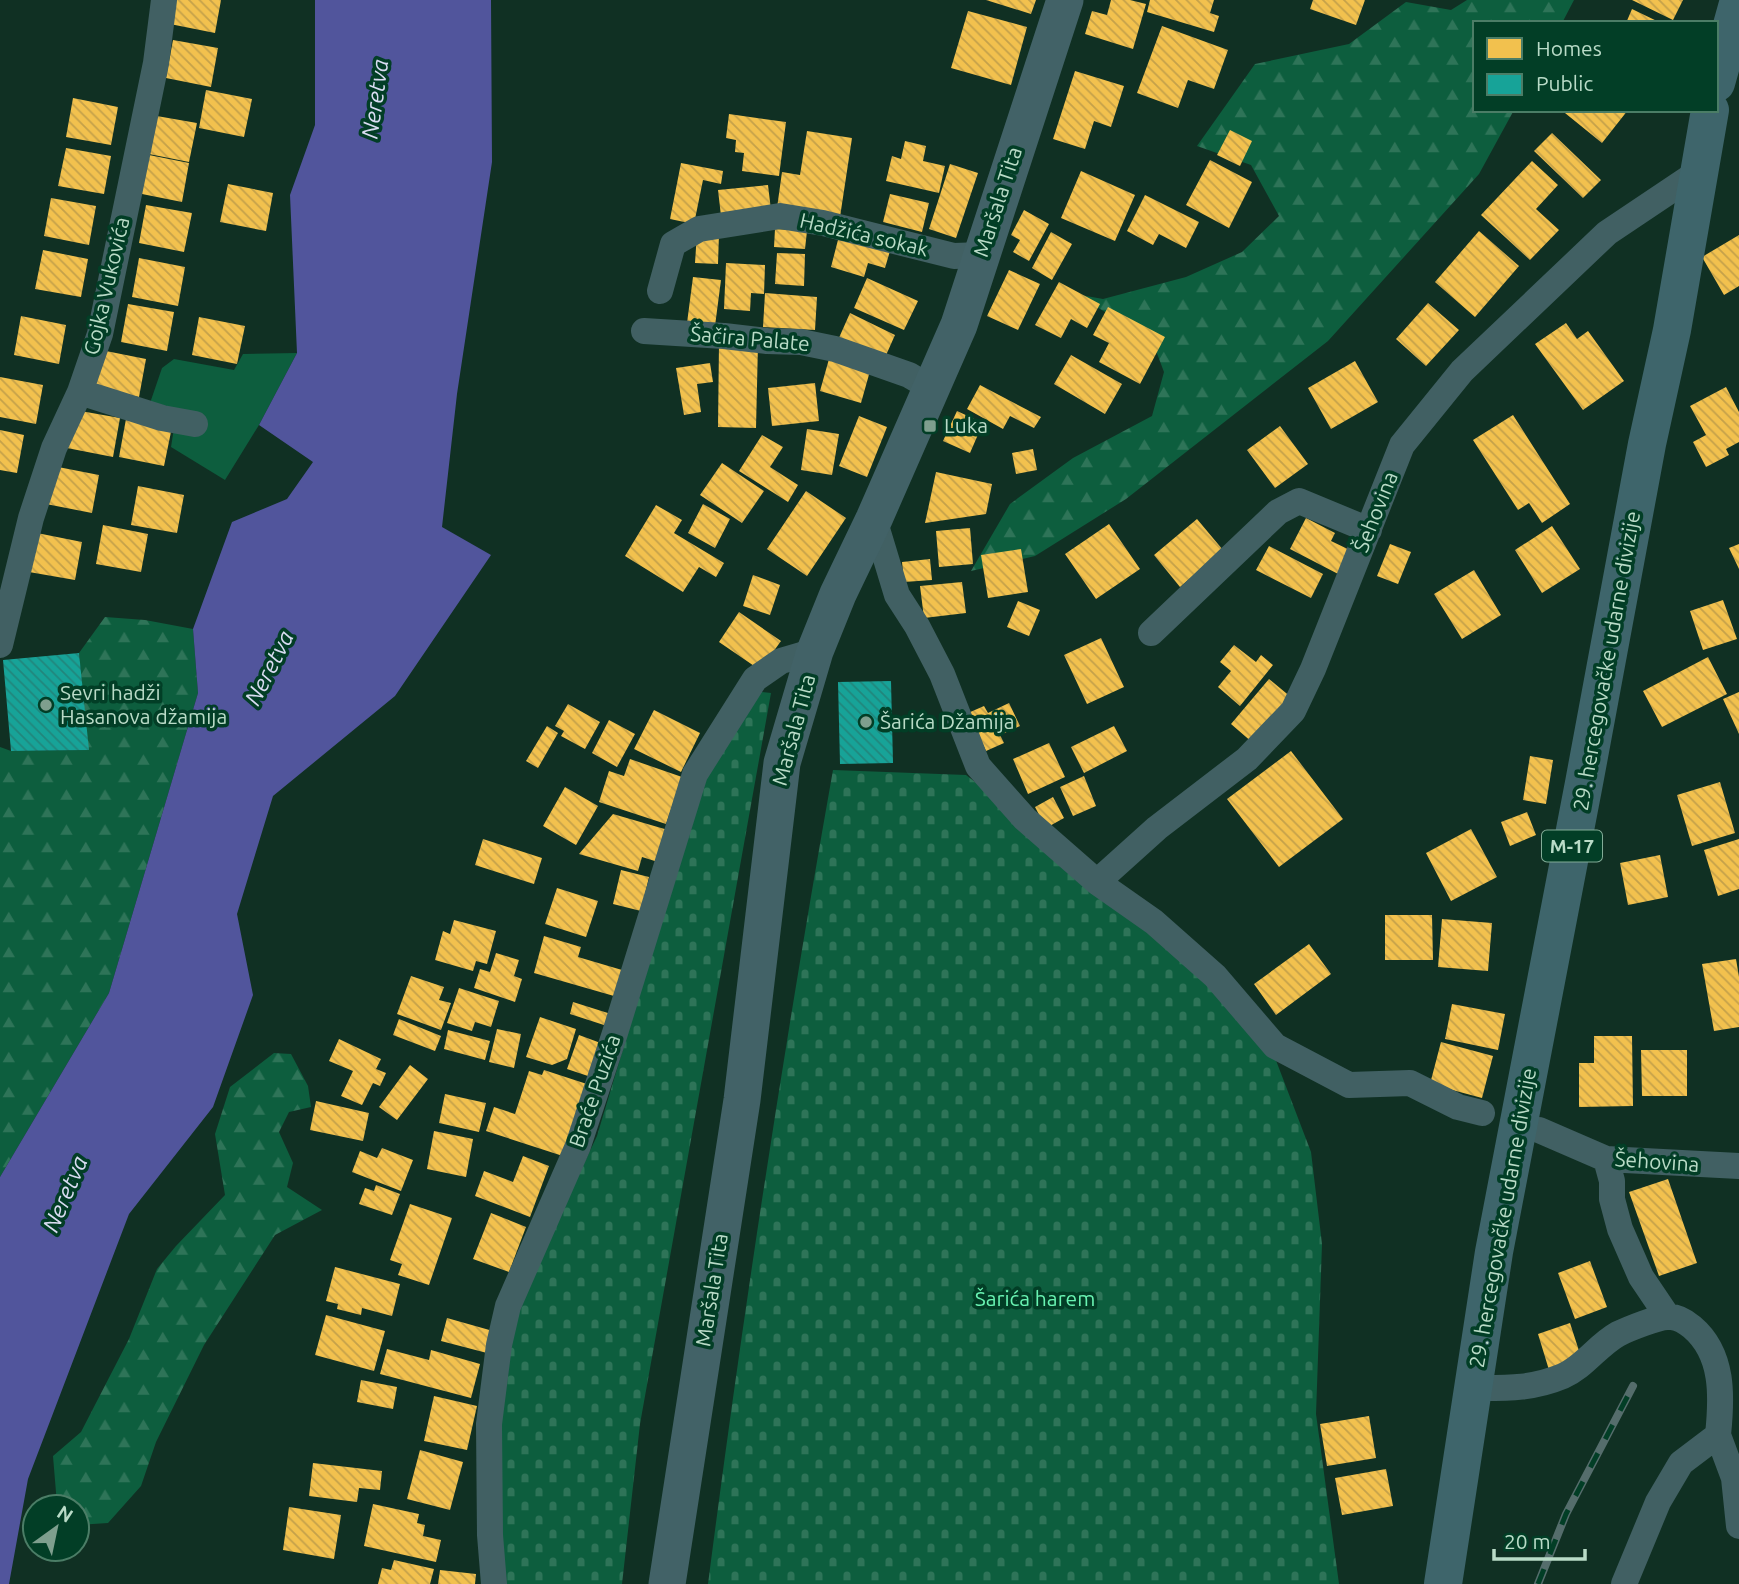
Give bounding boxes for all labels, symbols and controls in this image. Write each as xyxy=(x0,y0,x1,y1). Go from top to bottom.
legend xyxy=(1473,21,1718,112)
text: Homes xyxy=(1536,36,1602,60)
water label: Neretva xyxy=(357,57,392,140)
text: Public xyxy=(1536,71,1593,95)
street label: Maršala Tita xyxy=(968,144,1026,260)
street label: Hadžića sokak xyxy=(798,208,931,261)
street label: Gojka Vukovića xyxy=(78,214,134,357)
street label: Šačira Palate xyxy=(689,321,811,355)
place label: Luka xyxy=(944,413,988,437)
marker: Luka xyxy=(922,418,938,434)
street label: Šehovina xyxy=(1348,468,1402,556)
street label: 29. hercegovačke udarne divizije xyxy=(1568,509,1644,813)
water label: Neretva xyxy=(239,626,298,709)
street label: Maršala Tita xyxy=(767,671,819,788)
place label: Sevri hadži Hasanova džamija xyxy=(60,680,227,728)
marker: Sevri hadži Hasanova džamija xyxy=(38,697,54,713)
place label: Šarića Džamija xyxy=(880,709,1015,733)
marker: Šarića Džamija xyxy=(858,714,874,730)
road number: M-17 xyxy=(1542,831,1602,862)
street label: Braće Puzića xyxy=(564,1031,625,1150)
street label: 29. hercegovačke udarne divizije xyxy=(1464,1066,1540,1370)
street label: Šehovina xyxy=(1614,1146,1700,1176)
water label: Neretva xyxy=(37,1152,92,1236)
street label: Maršala Tita xyxy=(690,1232,732,1348)
park label: Šarića harem xyxy=(975,1286,1095,1310)
north arrow xyxy=(21,1493,91,1563)
text: N xyxy=(53,1501,77,1527)
scale bar xyxy=(1494,1518,1585,1562)
text: 20 m xyxy=(1504,1529,1551,1553)

